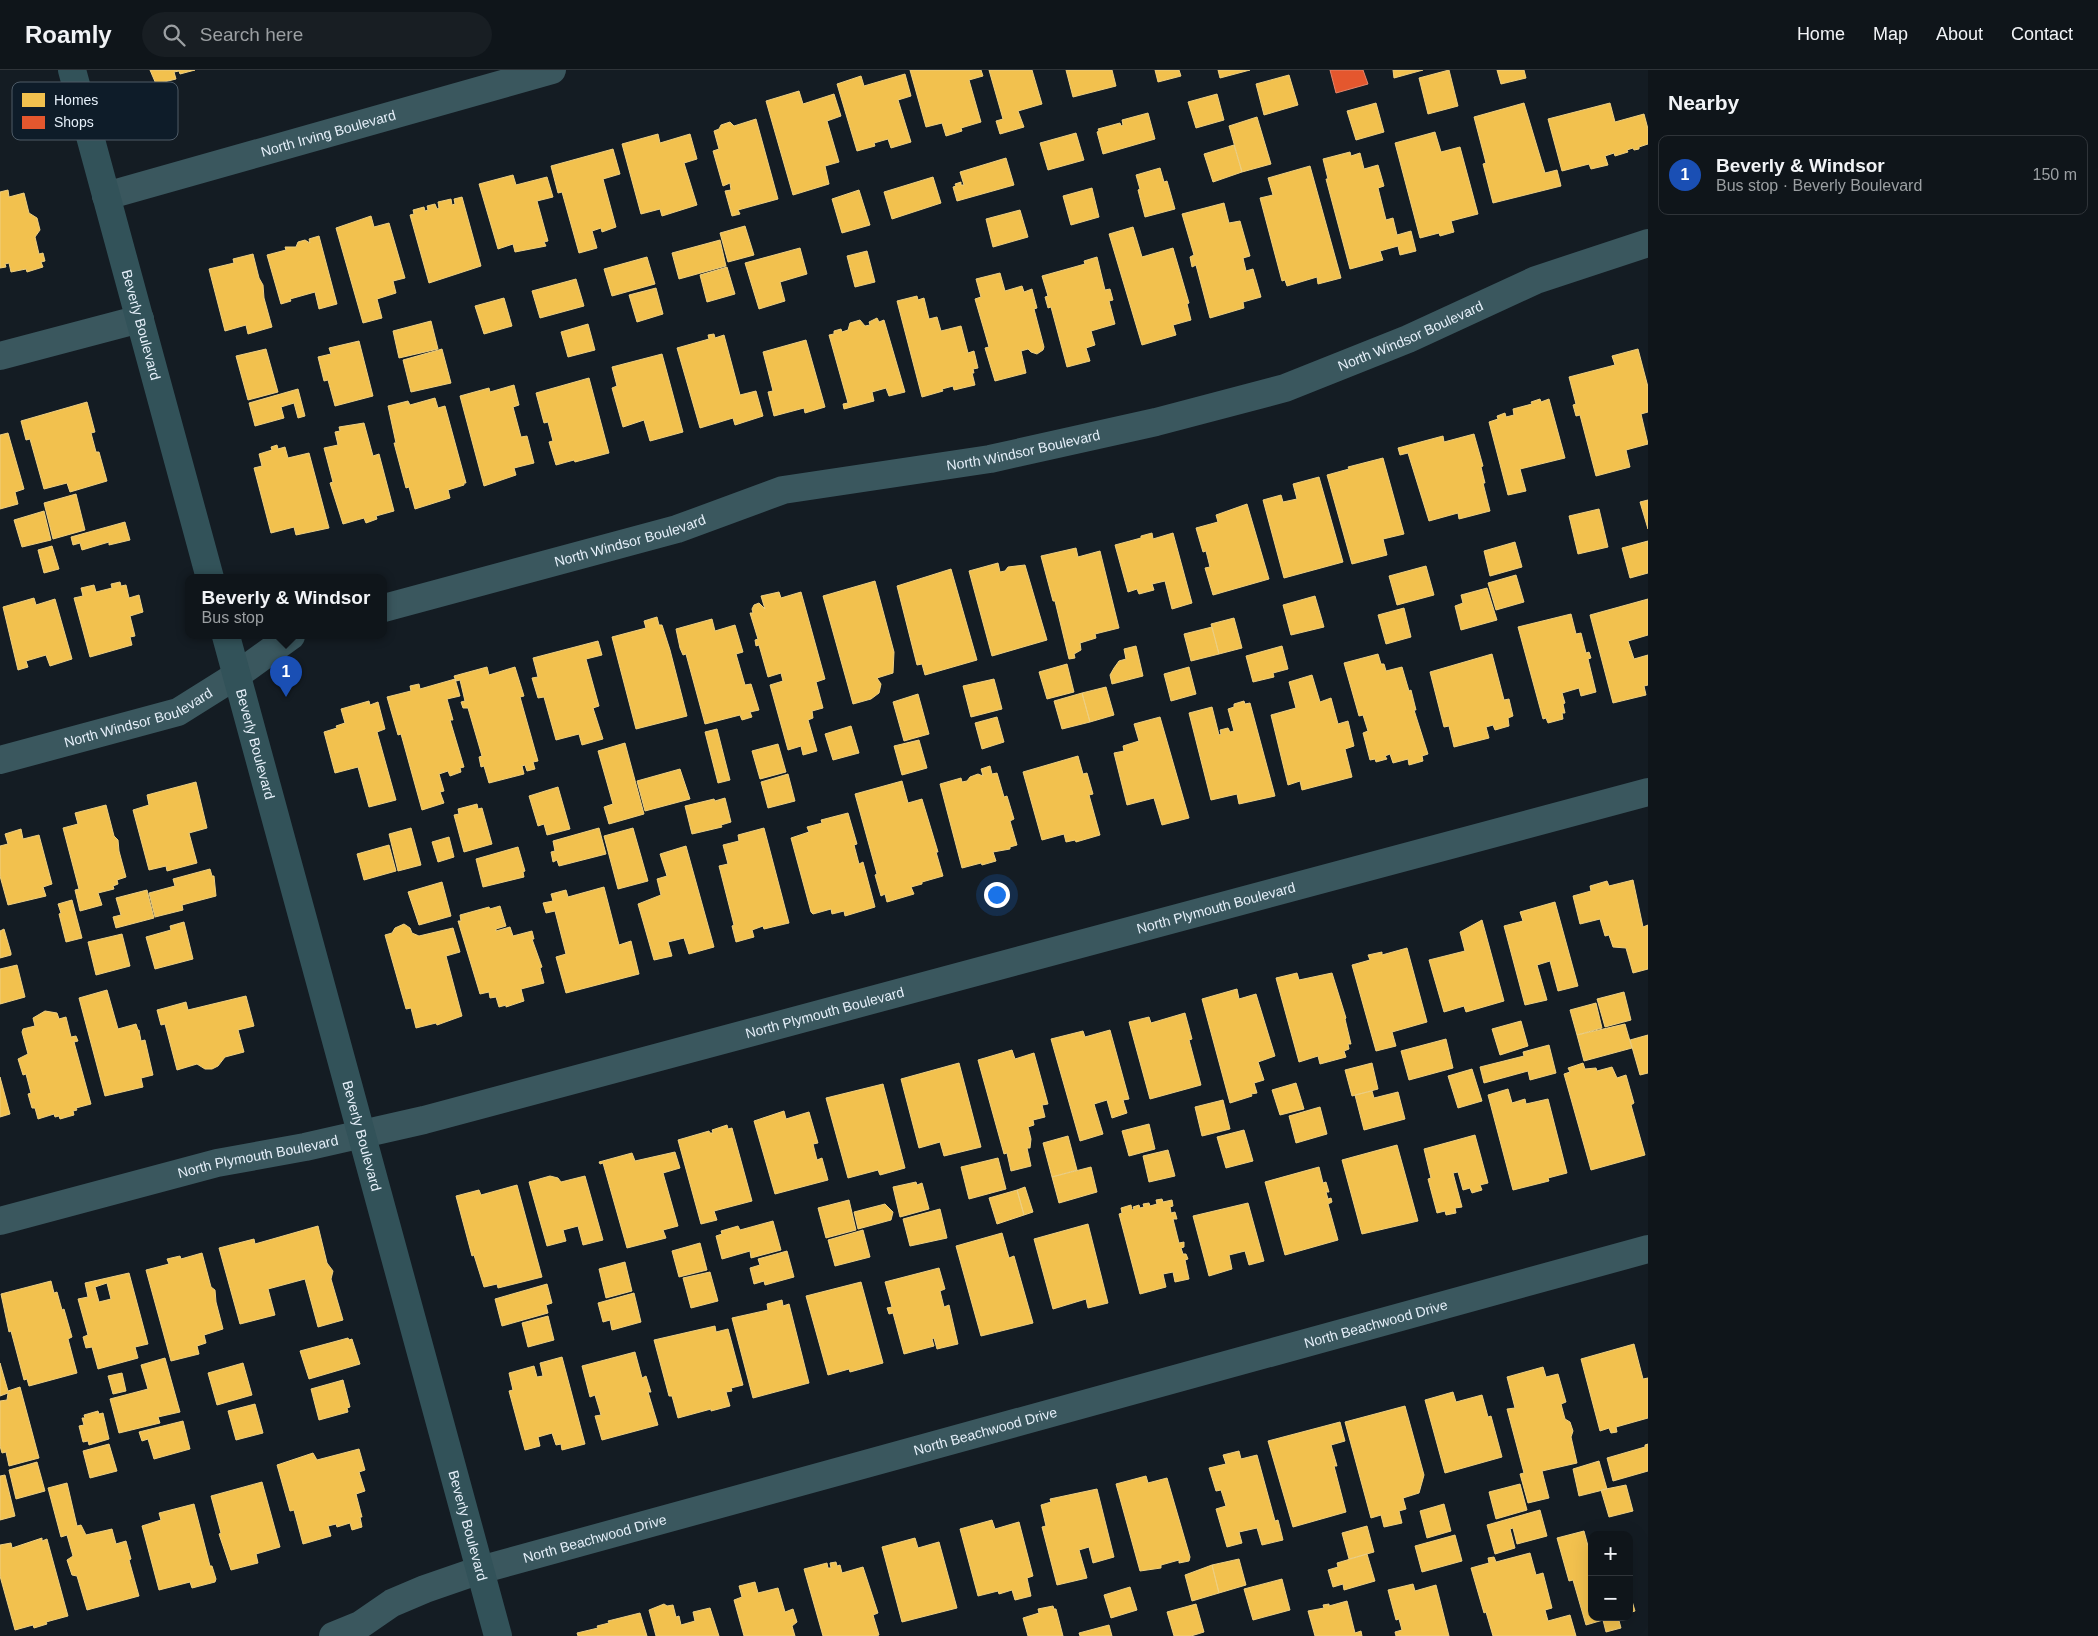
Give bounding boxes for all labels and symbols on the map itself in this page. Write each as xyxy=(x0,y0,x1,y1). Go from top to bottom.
legend xyxy=(12,82,178,140)
text: Homes xyxy=(54,92,98,108)
street label: North Irving Boulevard xyxy=(259,107,398,160)
text: Shops xyxy=(54,114,94,130)
street label: Beverly Boulevard xyxy=(119,268,164,382)
street label: North Windsor Boulevard xyxy=(1335,298,1486,374)
street label: North Windsor Boulevard xyxy=(945,427,1102,473)
street label: North Windsor Boulevard xyxy=(553,511,708,570)
pin: 1 xyxy=(270,656,302,697)
street label: North Windsor Boulevard xyxy=(62,685,215,750)
street label: Beverly Boulevard xyxy=(233,687,278,801)
street label: North Plymouth Boulevard xyxy=(1135,879,1297,937)
your location xyxy=(984,882,1010,908)
street label: North Plymouth Boulevard xyxy=(744,984,906,1042)
street label: Beverly Boulevard xyxy=(339,1079,385,1193)
street label: North Plymouth Boulevard xyxy=(176,1132,340,1181)
street label: North Beachwood Drive xyxy=(1302,1296,1449,1351)
street label: North Beachwood Drive xyxy=(912,1404,1059,1458)
street label: Beverly Boulevard xyxy=(445,1469,491,1583)
street label: North Beachwood Drive xyxy=(521,1511,668,1566)

